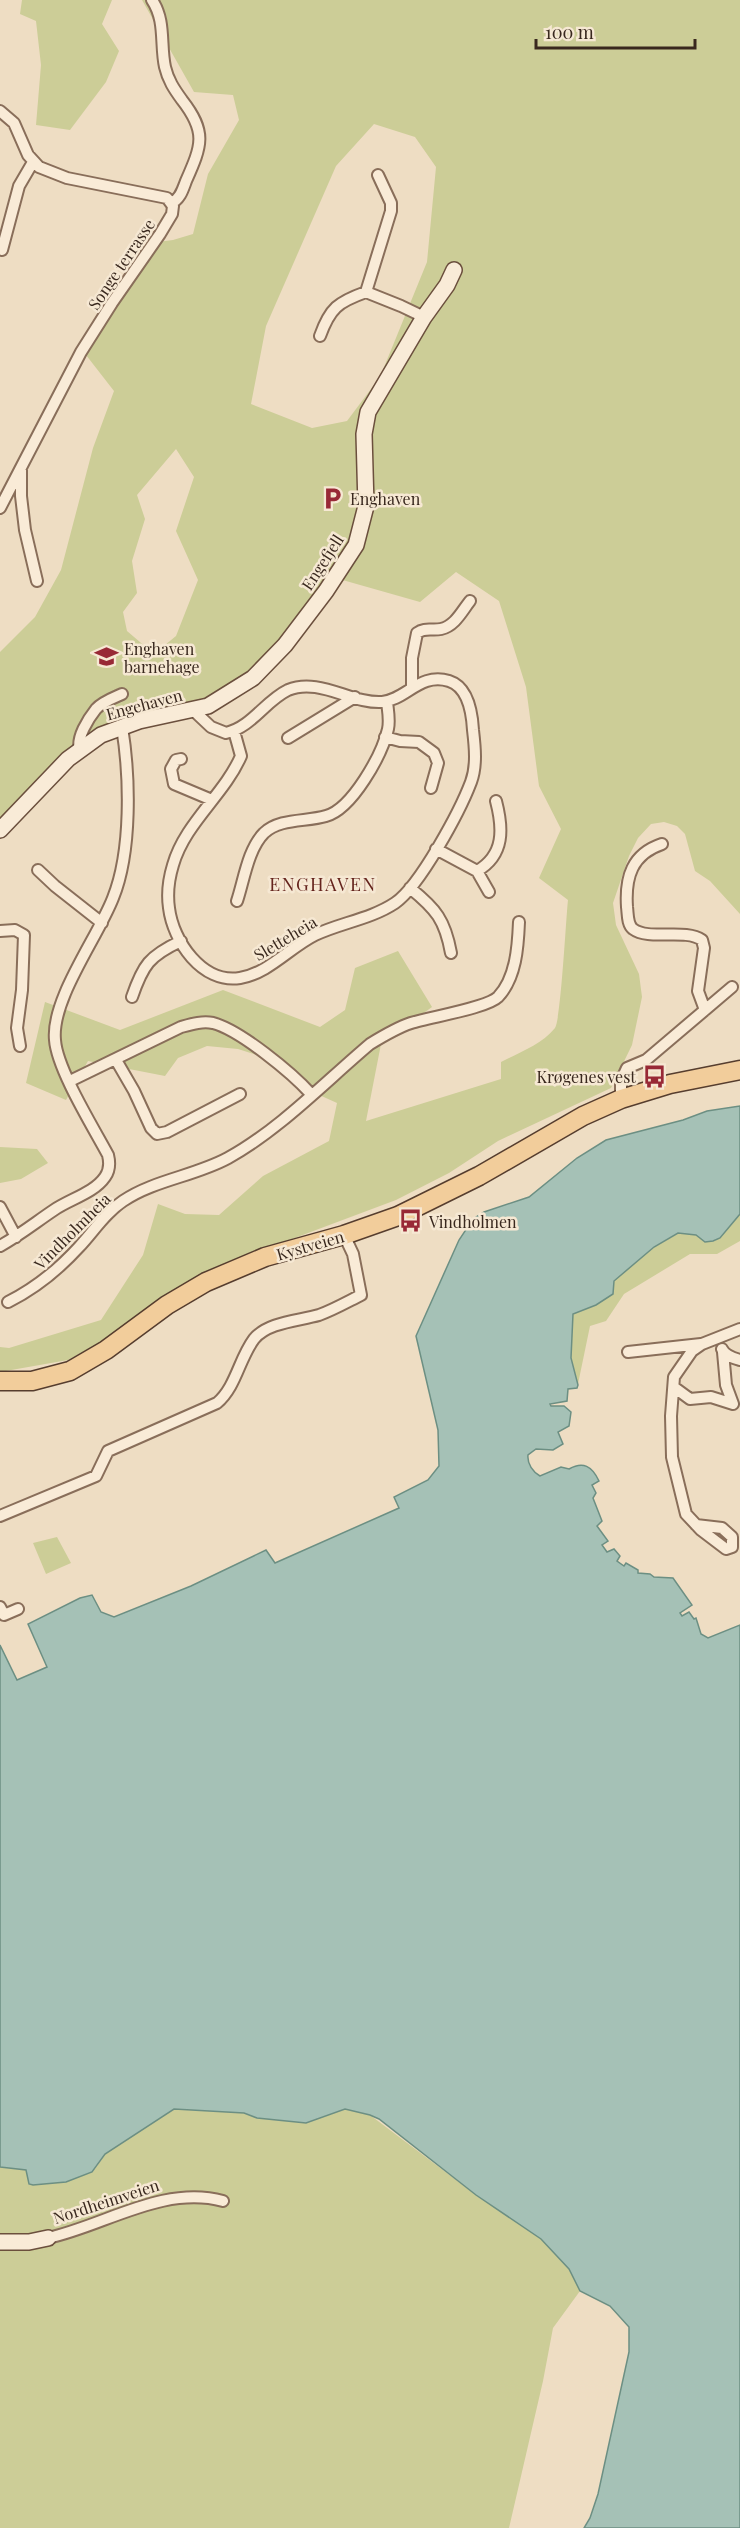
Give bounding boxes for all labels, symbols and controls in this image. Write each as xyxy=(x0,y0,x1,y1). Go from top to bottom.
scale bar xyxy=(536,12,695,50)
text: 100 m xyxy=(545,20,594,44)
street label: Songe terrasse xyxy=(83,214,159,314)
parking icon: Enghaven xyxy=(319,485,345,511)
place label: Enghaven xyxy=(350,488,421,509)
street label: Engefjell xyxy=(296,530,348,594)
place label: Enghaven barnehage xyxy=(124,638,200,677)
school or university icon: Enghaven barnehage xyxy=(93,644,119,670)
street label: Engehaven xyxy=(104,684,185,724)
district label: ENGHAVEN xyxy=(269,872,377,896)
street label: Sletteheia xyxy=(250,911,320,965)
bus stop icon: Krøgenes vest xyxy=(641,1063,667,1089)
place label: Krøgenes vest xyxy=(537,1066,636,1087)
street label: Vindholmheia xyxy=(28,1188,115,1275)
bus stop icon: Vindholmen xyxy=(398,1208,424,1234)
place label: Vindholmen xyxy=(428,1211,517,1232)
street label: Kystveien xyxy=(274,1225,347,1265)
street label: Nordheimveien xyxy=(50,2174,162,2228)

